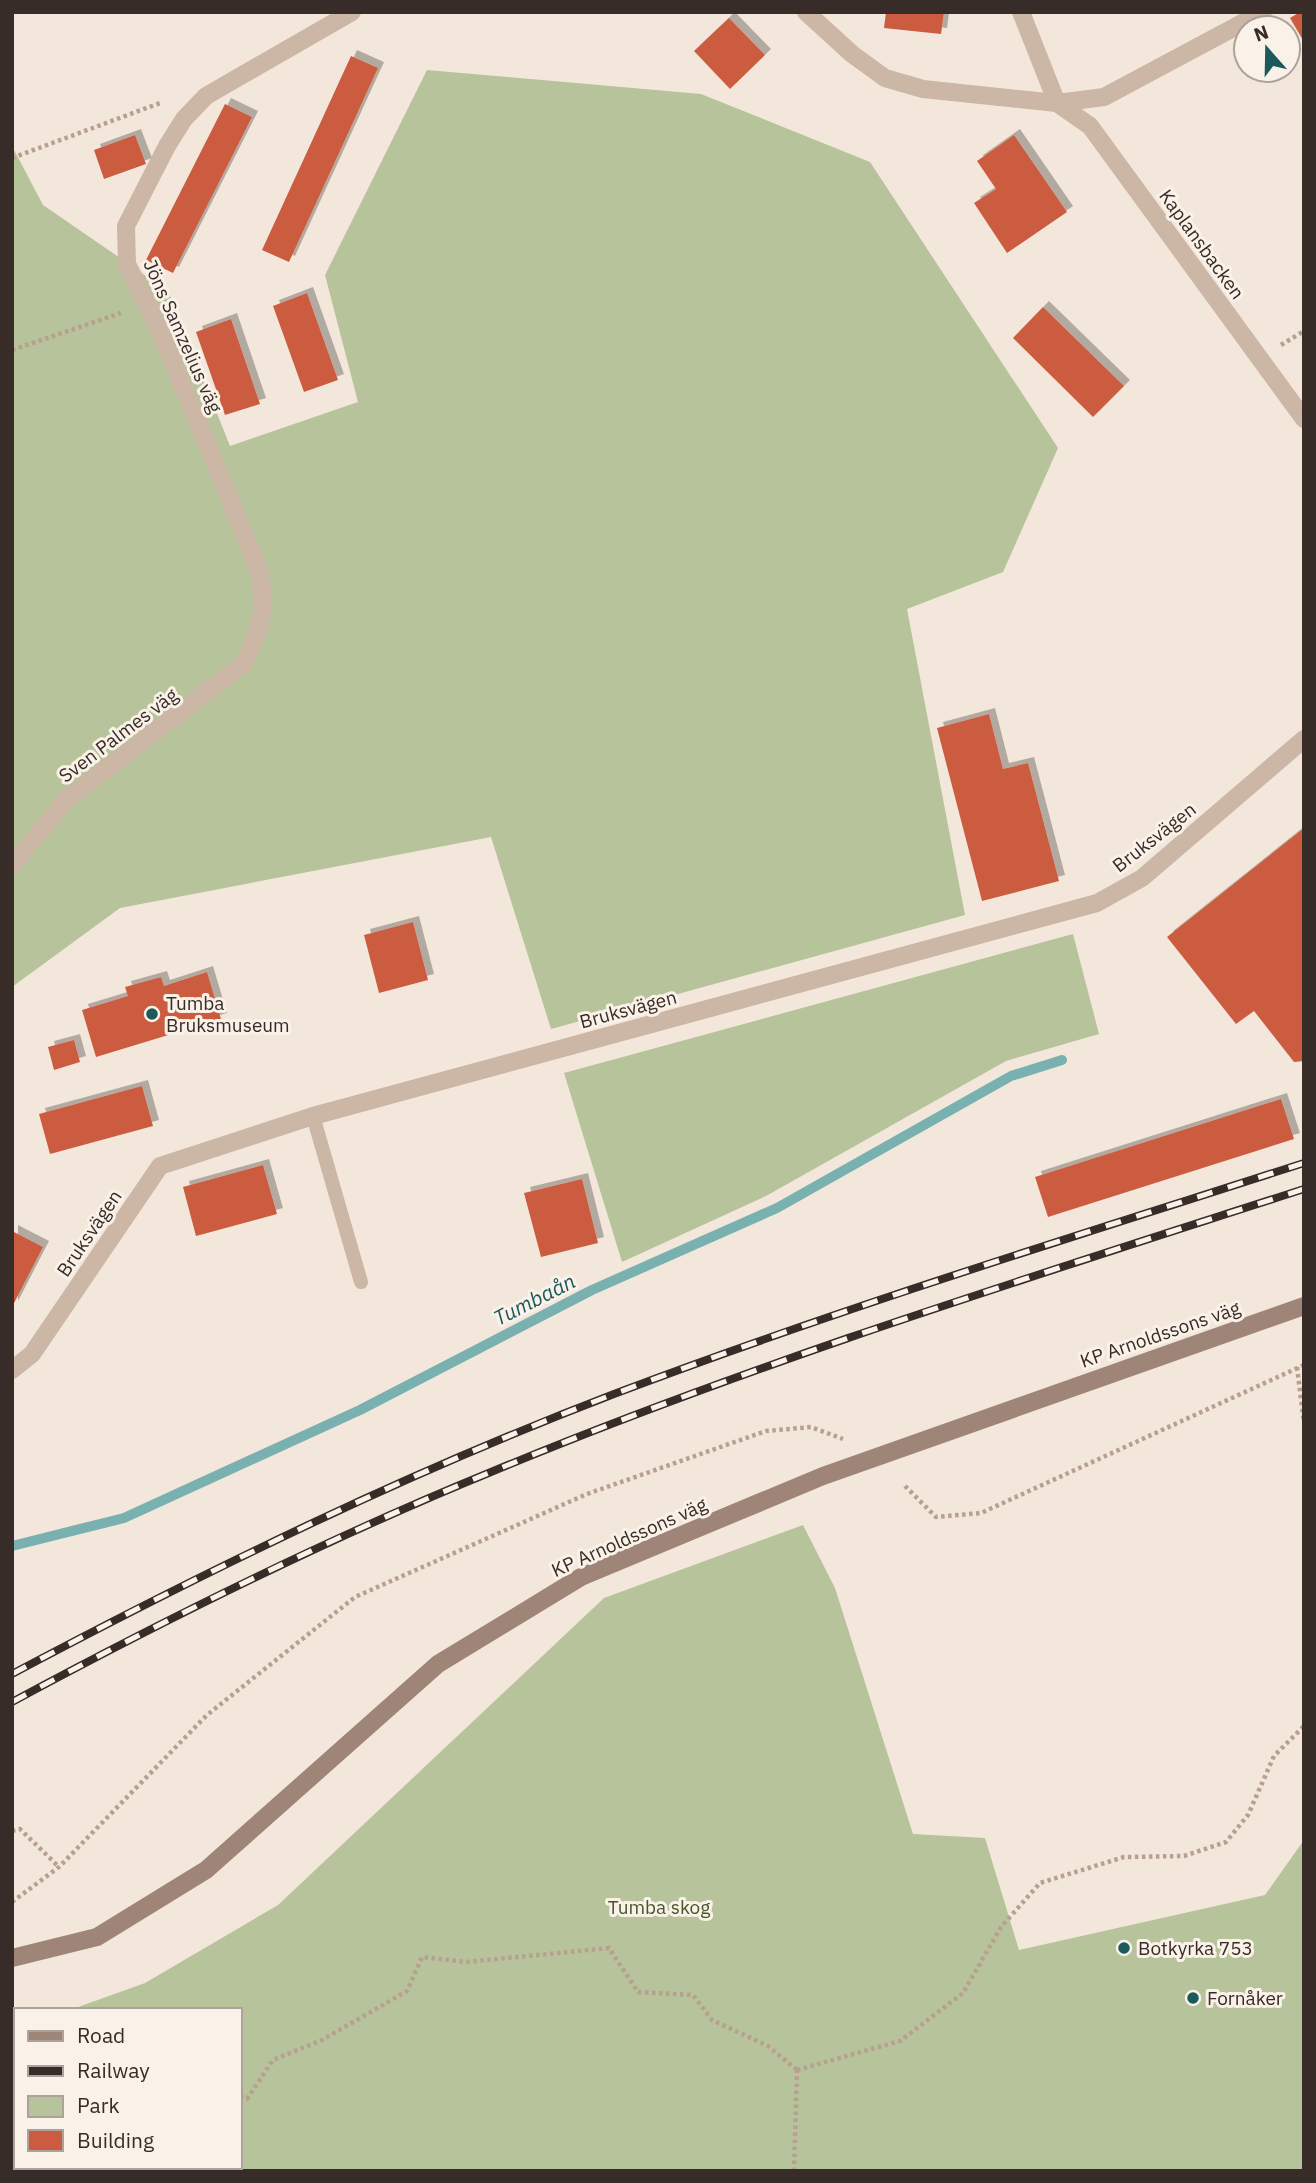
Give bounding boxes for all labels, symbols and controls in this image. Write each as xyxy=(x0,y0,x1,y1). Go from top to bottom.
north arrow xyxy=(1232,14,1302,84)
text: N xyxy=(1251,19,1272,47)
street label: Kaplansbacken xyxy=(1154,184,1250,304)
street label: Jöns Samzelius väg xyxy=(138,256,228,416)
street label: Sven Palmes väg xyxy=(54,682,182,788)
street label: Bruksvägen xyxy=(1107,797,1201,877)
street label: Bruksvägen xyxy=(577,985,679,1033)
place label: Tumba Bruksmuseum xyxy=(166,991,290,1037)
marker: Tumba Bruksmuseum xyxy=(144,1006,160,1022)
street label: Bruksvägen xyxy=(51,1185,127,1281)
water label: Tumbaån xyxy=(488,1266,580,1332)
street label: KP Arnoldssons väg xyxy=(1077,1295,1243,1373)
street label: KP Arnoldssons väg xyxy=(548,1492,710,1582)
park label: Tumba skog xyxy=(608,1895,710,1919)
place label: Botkyrka 753 xyxy=(1138,1936,1253,1960)
marker: Botkyrka 753 xyxy=(1116,1940,1132,1956)
place label: Fornåker xyxy=(1207,1986,1283,2010)
marker: Fornåker xyxy=(1185,1990,1201,2006)
legend xyxy=(14,2008,242,2169)
text: Road xyxy=(77,2021,125,2049)
text: Railway xyxy=(77,2056,150,2084)
text: Park xyxy=(77,2091,120,2119)
text: Building xyxy=(77,2126,154,2154)

